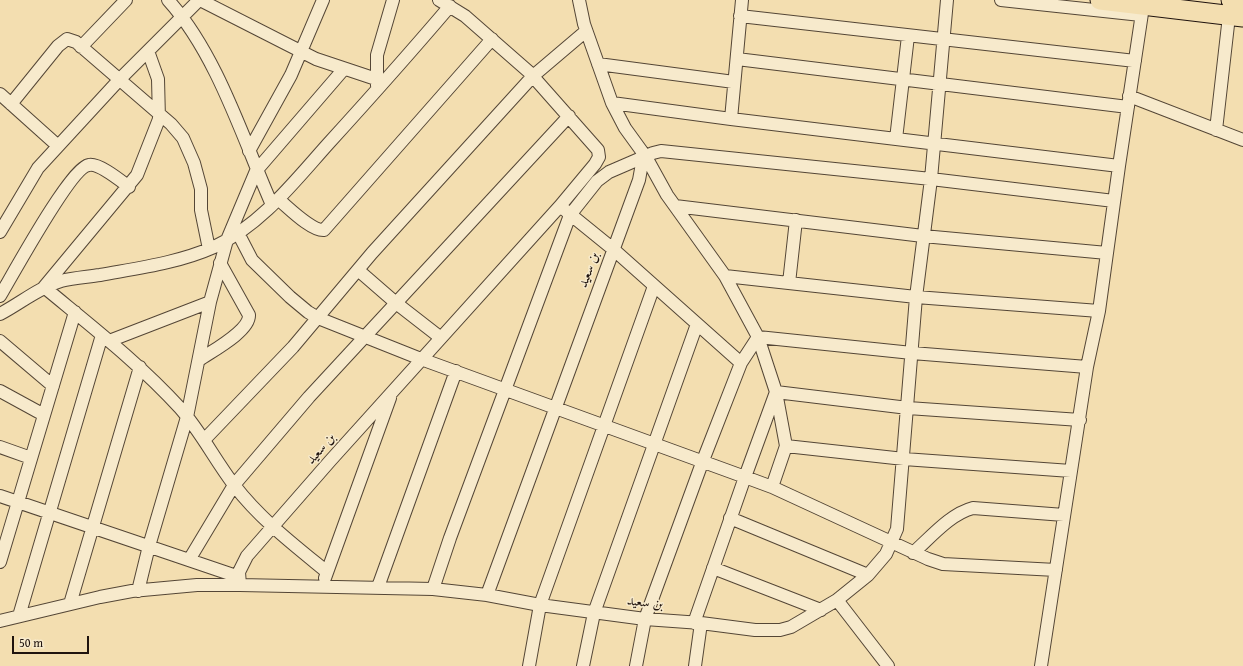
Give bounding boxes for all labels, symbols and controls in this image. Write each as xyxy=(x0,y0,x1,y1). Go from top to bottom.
street label: بن سعيد xyxy=(575,250,603,290)
street label: بن سعيد xyxy=(303,430,339,468)
street label: بن سعيد xyxy=(626,593,664,613)
scale bar xyxy=(14,628,91,654)
text: 50 m xyxy=(19,634,43,651)

